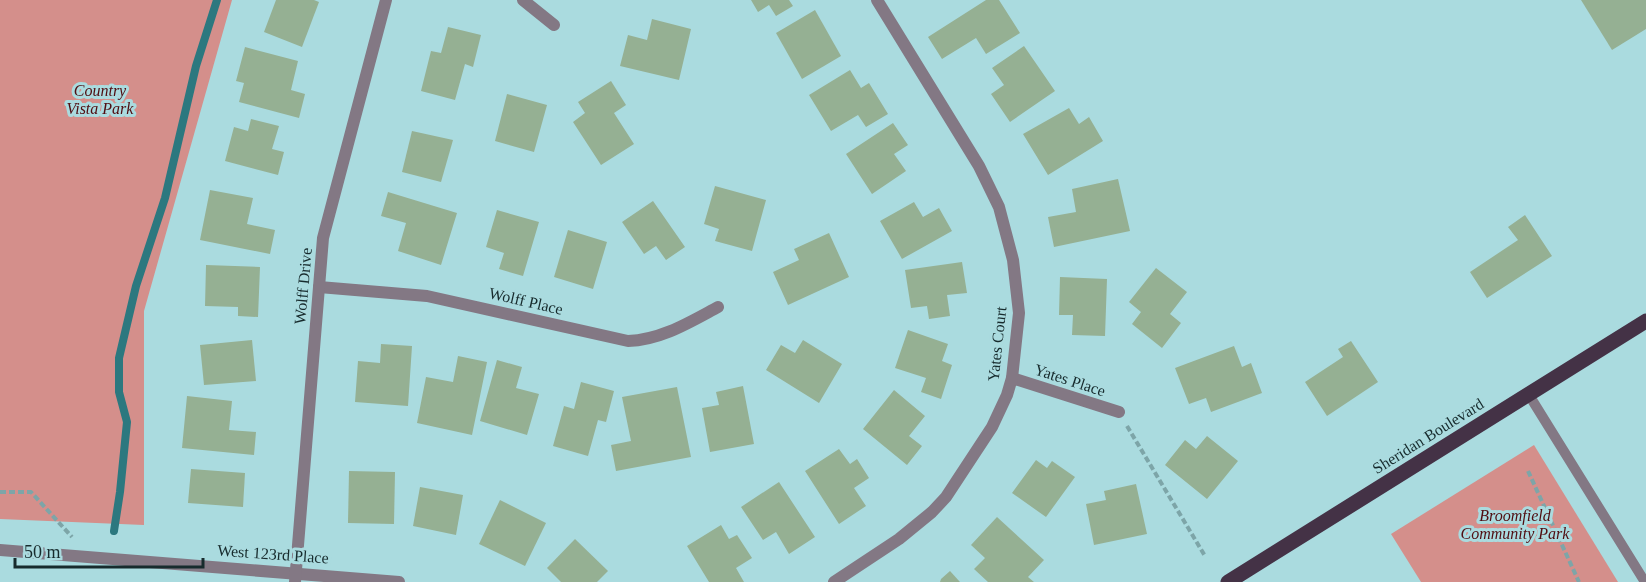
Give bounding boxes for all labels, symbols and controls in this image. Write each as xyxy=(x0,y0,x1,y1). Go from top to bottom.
park label: Country Vista Park xyxy=(67,82,134,117)
street label: Wolff Drive xyxy=(291,247,315,325)
street label: Wolff Place xyxy=(487,284,565,318)
street label: Yates Court xyxy=(985,305,1009,382)
street label: Yates Place xyxy=(1032,361,1108,399)
street label: Sheridan Boulevard xyxy=(1369,395,1487,477)
park label: Broomfield Community Park xyxy=(1461,507,1570,543)
scale bar xyxy=(15,531,202,569)
text: 50 m xyxy=(24,542,61,562)
street label: West 123rd Place xyxy=(217,542,329,566)

